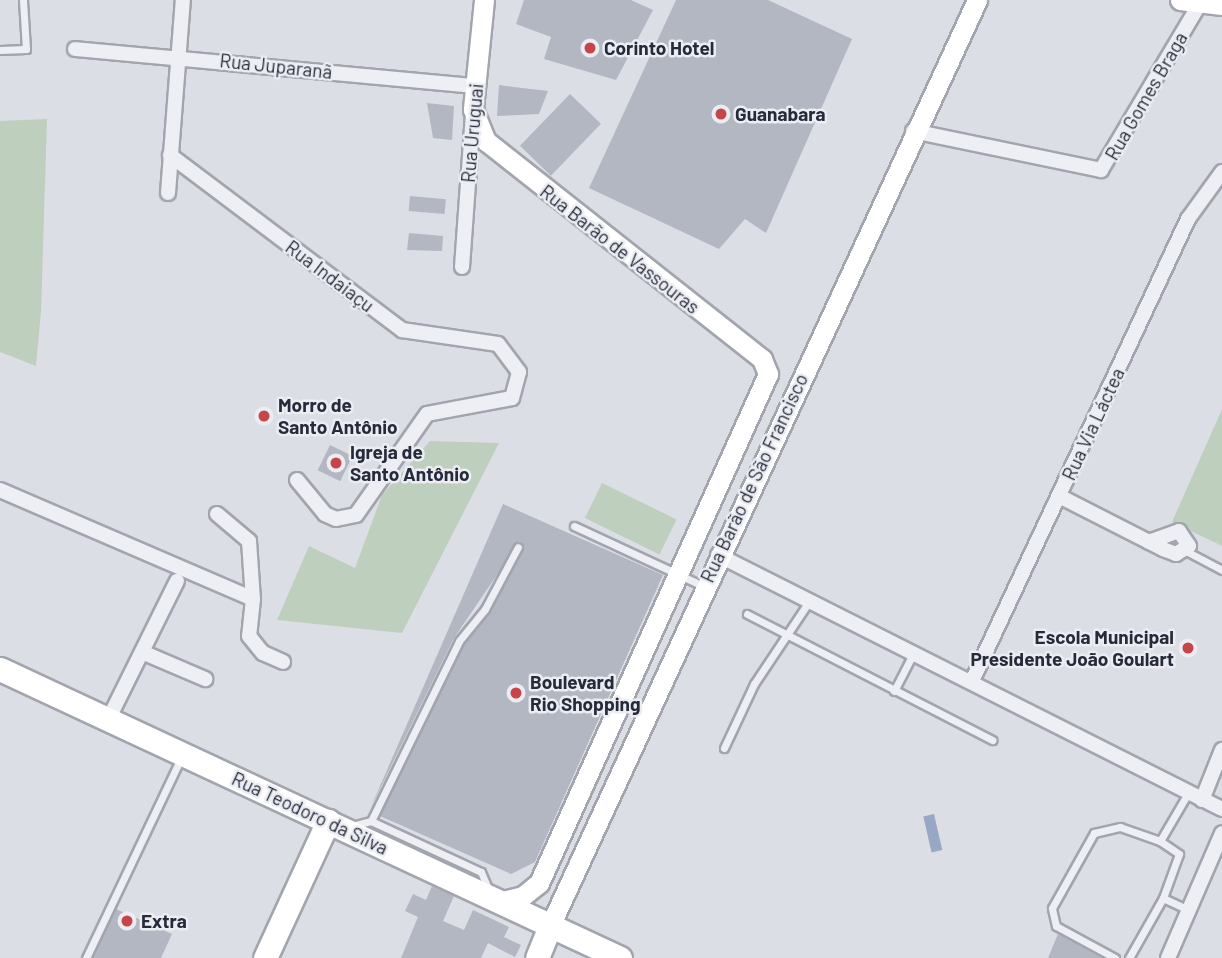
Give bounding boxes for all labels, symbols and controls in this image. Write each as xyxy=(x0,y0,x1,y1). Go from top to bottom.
street label: Rua Gomes Braga xyxy=(1100,28,1192,164)
place label: Corinto Hotel xyxy=(604,37,714,59)
marker: Corinto Hotel xyxy=(582,40,598,56)
street label: Rua Juparanã xyxy=(219,49,333,83)
street label: Rua Uruguai xyxy=(456,82,488,184)
place label: Guanabara xyxy=(735,103,825,125)
marker: Guanabara xyxy=(713,106,729,122)
street label: Rua Barão de Vassouras xyxy=(536,180,704,318)
street label: Rua Indaiaçu xyxy=(281,235,379,317)
street label: Rua Via Láctea xyxy=(1057,364,1129,484)
street label: Rua Barão de São Francisco xyxy=(696,370,812,586)
place label: Morro de Santo Antônio xyxy=(278,394,398,438)
marker: Morro de Santo Antônio xyxy=(256,408,272,424)
place label: Igreja de Santo Antônio xyxy=(350,441,470,485)
marker: Igreja de Santo Antônio xyxy=(328,455,344,471)
place label: Escola Municipal Presidente João Goulart xyxy=(970,626,1174,670)
marker: Escola Municipal Presidente João Goulart xyxy=(1180,640,1196,656)
place label: Boulevard Rio Shopping xyxy=(530,671,641,715)
marker: Boulevard Rio Shopping xyxy=(508,685,524,701)
street label: Rua Teodoro da Silva xyxy=(228,767,392,859)
place label: Extra xyxy=(141,910,187,932)
marker: Extra xyxy=(119,913,135,929)

